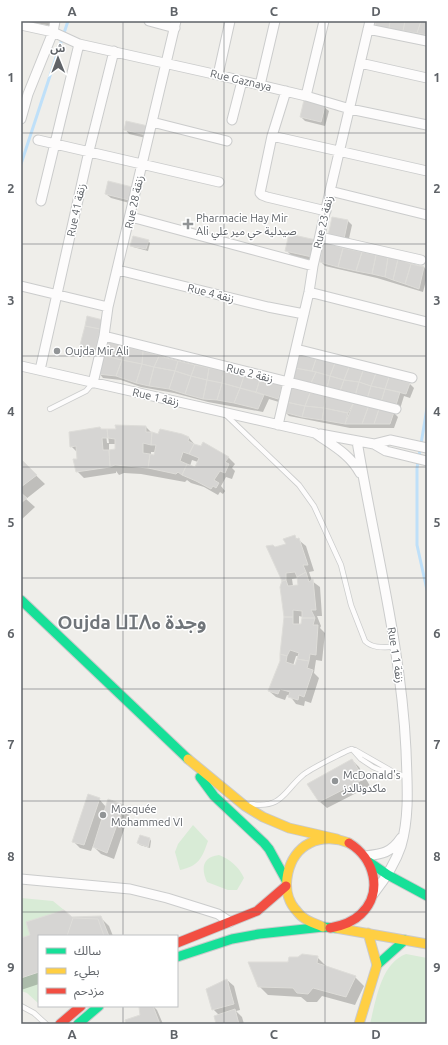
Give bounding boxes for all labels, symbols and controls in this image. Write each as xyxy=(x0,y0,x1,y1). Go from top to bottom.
text: A xyxy=(67,4,77,18)
text: B xyxy=(170,4,179,18)
text: C xyxy=(270,4,279,18)
text: D xyxy=(371,4,381,18)
north arrow xyxy=(38,38,78,78)
text: ش xyxy=(50,42,65,55)
street label: Rue Gaznaya xyxy=(209,67,273,93)
text: 1 xyxy=(7,70,15,84)
text: 1 xyxy=(433,70,441,84)
street label: Rue 28 زنقة xyxy=(123,174,146,230)
text: 2 xyxy=(7,181,15,195)
text: 2 xyxy=(433,181,441,195)
street label: Rue 41 زنقة xyxy=(65,182,88,238)
street label: Rue 23 زنقة xyxy=(311,194,336,250)
place label: Pharmacie Hay Mir Ali صيدلية حي مير علي xyxy=(196,212,297,241)
marker: Pharmacie Hay Mir Ali صيدلية حي مير علي xyxy=(183,219,193,229)
street label: Rue 4 زنقة xyxy=(186,281,236,306)
text: 3 xyxy=(7,293,15,307)
text: 3 xyxy=(433,293,441,307)
place label: Oujda Mir Ali xyxy=(65,345,129,357)
marker: Oujda Mir Ali xyxy=(52,346,62,356)
street label: Rue 2 زنقة xyxy=(225,361,275,386)
street label: Rue زنقة 1 xyxy=(131,386,181,409)
text: 4 xyxy=(7,404,15,418)
text: 4 xyxy=(433,404,441,418)
text: 5 xyxy=(7,515,15,529)
text: 5 xyxy=(433,515,441,529)
district label: Oujda ⵡⵊⴷⴰ وجدة xyxy=(58,611,206,633)
text: 6 xyxy=(7,626,15,640)
street label: Rue 1 زنقة 1 xyxy=(385,626,406,684)
text: 6 xyxy=(433,626,441,640)
text: 7 xyxy=(7,737,15,751)
text: 7 xyxy=(433,737,441,751)
place label: McDonald's ماكدونالدز xyxy=(342,769,401,795)
marker: McDonald's ماكدونالدز xyxy=(330,776,340,786)
place label: Mosquée Mohammed VI xyxy=(111,803,183,828)
marker: Mosquée Mohammed VI xyxy=(98,810,108,820)
text: 8 xyxy=(7,849,15,863)
text: 8 xyxy=(433,849,441,863)
legend xyxy=(38,935,178,1007)
text: سالك xyxy=(74,944,101,957)
text: 9 xyxy=(7,960,15,974)
text: 9 xyxy=(433,960,441,974)
text: بطيء xyxy=(74,964,100,981)
text: مزدحم xyxy=(74,984,104,1000)
text: A xyxy=(67,1027,77,1041)
text: B xyxy=(170,1027,179,1041)
text: C xyxy=(270,1027,279,1041)
text: D xyxy=(371,1027,381,1041)

